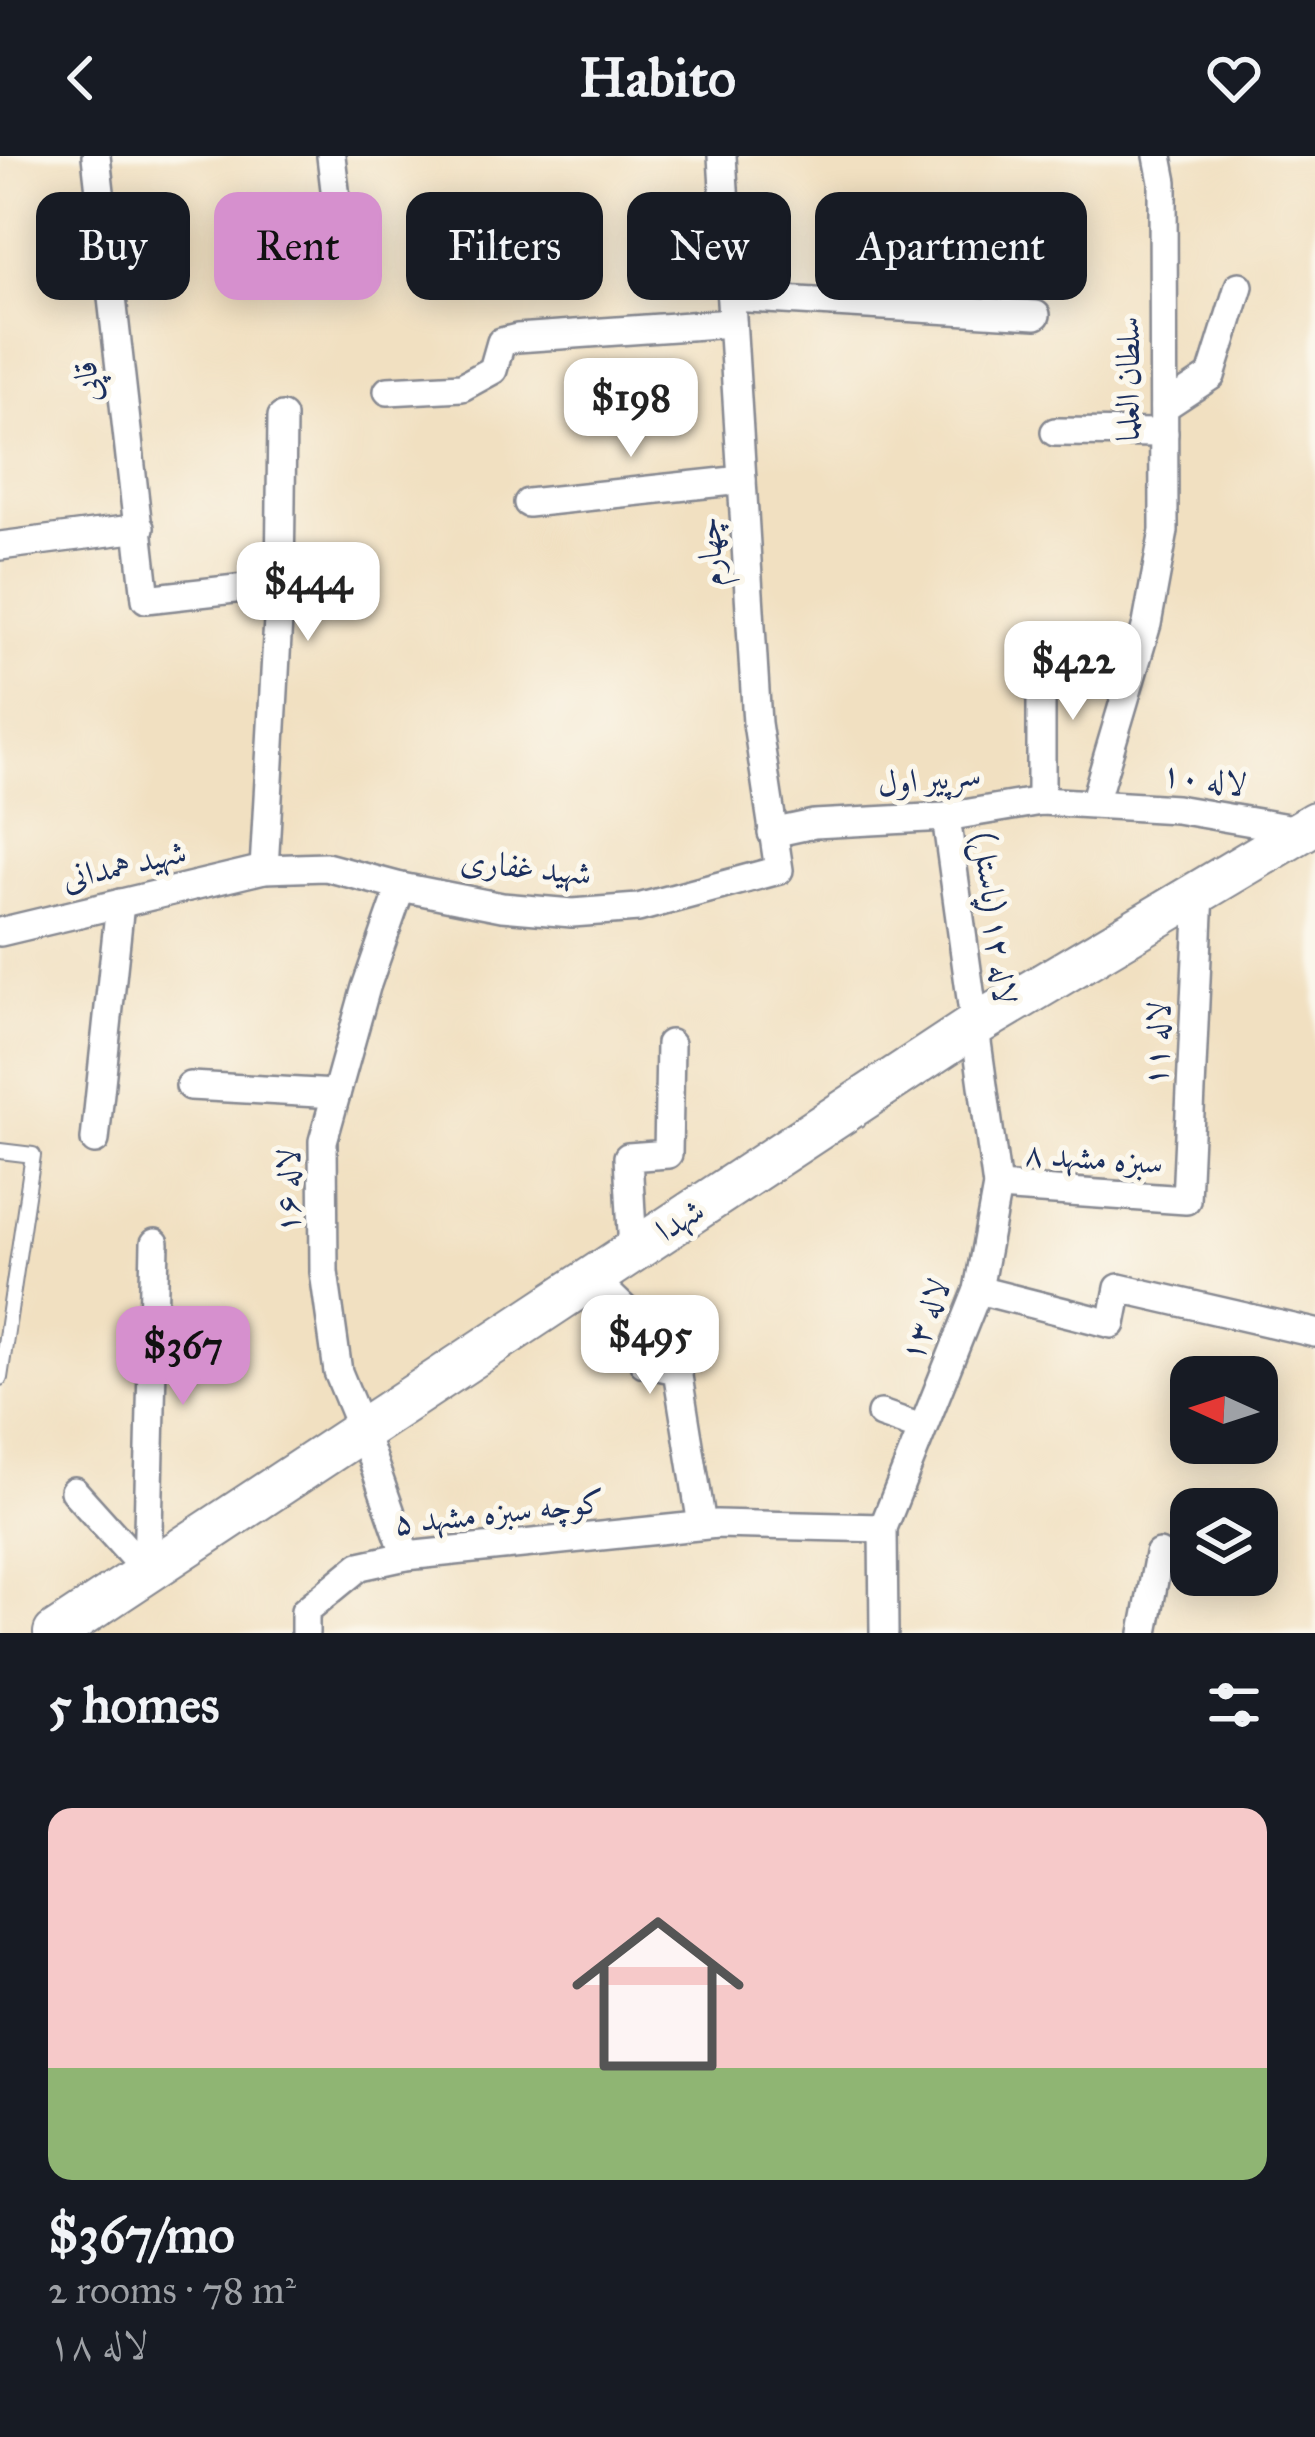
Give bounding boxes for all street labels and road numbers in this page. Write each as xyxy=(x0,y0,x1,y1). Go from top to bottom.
street label: سلطان العلما xyxy=(1108,316,1148,442)
street label: قاپی xyxy=(65,358,114,405)
street label: چهارم xyxy=(688,515,741,588)
street label: لاله ۱۰ xyxy=(1159,753,1249,805)
street label: سرپیر اول xyxy=(875,754,983,808)
street label: لاله ۱۲ (پاستل) xyxy=(961,830,1025,1006)
street label: شهید همدانی xyxy=(58,831,190,900)
street label: شهید غفاری xyxy=(458,840,593,895)
street label: ۱۱ لاله xyxy=(1135,1001,1179,1087)
street label: ۸ سبزه مشهد xyxy=(1023,1133,1165,1184)
street label: لاله ۱۶ xyxy=(267,1148,309,1234)
street label: شهدا xyxy=(648,1190,712,1251)
street label: لاله ۱۳ xyxy=(891,1273,959,1367)
street label: کوچه سبزه مشهد ۵ xyxy=(392,1481,606,1545)

